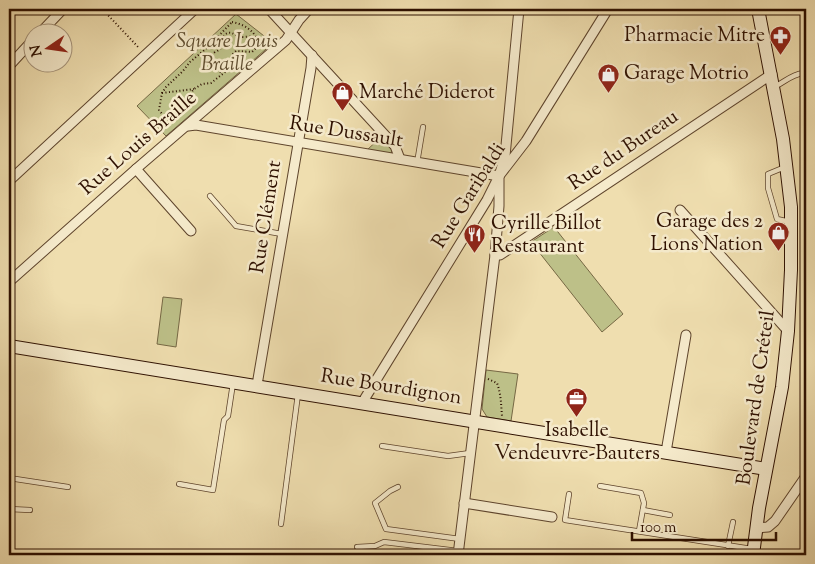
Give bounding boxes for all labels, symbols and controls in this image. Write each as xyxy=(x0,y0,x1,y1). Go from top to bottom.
north arrow xyxy=(22,22,72,72)
place label: Pharmacie Mitre xyxy=(624,22,765,51)
pharmacy icon: Pharmacie Mitre xyxy=(769,24,793,55)
park label: Square Louis Braille xyxy=(176,28,278,80)
text: N xyxy=(26,43,48,58)
place label: Garage Motrio xyxy=(624,60,749,89)
shop icon: Garage Motrio xyxy=(596,62,620,93)
place label: Marché Diderot xyxy=(359,79,495,108)
shop icon: Marché Diderot xyxy=(331,81,355,112)
street label: Rue Louis Braille xyxy=(74,85,204,203)
street label: Rue du Bureau xyxy=(563,103,685,199)
street label: Rue Dussault xyxy=(287,110,405,156)
street label: Rue Garibaldi xyxy=(426,137,514,254)
street label: Rue Clément xyxy=(244,158,290,275)
place label: Garage des 2 Lions Nation xyxy=(650,208,763,260)
place label: Cyrille Billot Restaurant xyxy=(491,210,602,262)
shop icon: Garage des 2 Lions Nation xyxy=(767,221,791,252)
restaurant icon: Cyrille Billot Restaurant xyxy=(463,223,487,254)
street label: Boulevard de Créteil xyxy=(730,308,784,487)
street label: Rue Bourdignon xyxy=(318,363,464,413)
office icon: Isabelle Vendeuvre-Bauters xyxy=(565,387,589,418)
place label: Isabelle Vendeuvre-Bauters xyxy=(494,417,660,469)
scale bar xyxy=(632,509,776,541)
text: 100 m xyxy=(640,518,677,539)

